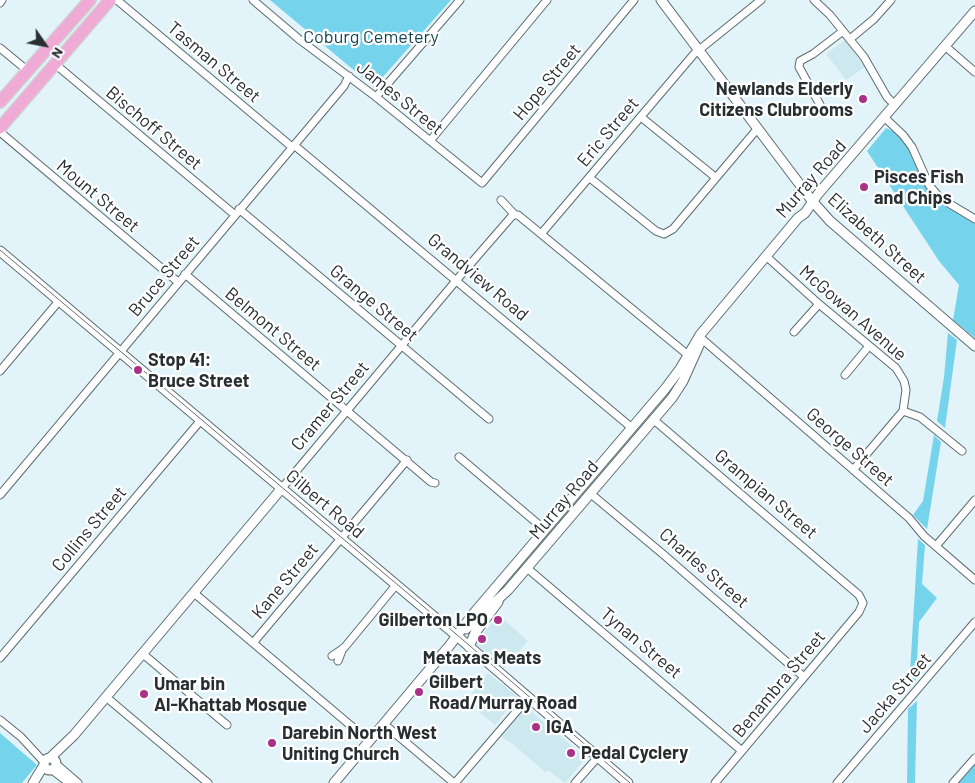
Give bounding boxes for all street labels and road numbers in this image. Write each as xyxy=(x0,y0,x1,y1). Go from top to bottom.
street label: Tasman Street xyxy=(163,17,265,107)
street label: Hope Street xyxy=(509,39,585,125)
street label: James Street xyxy=(352,57,448,139)
street label: Bischoff Street xyxy=(102,82,206,174)
street label: Eric Street xyxy=(573,93,643,171)
street label: Murray Road xyxy=(771,136,851,222)
street label: Mount Street xyxy=(52,155,144,237)
street label: Elizabeth Street xyxy=(823,188,931,288)
street label: Grandview Road xyxy=(423,229,533,325)
street label: Bruce Street xyxy=(124,231,204,321)
street label: Grange Street xyxy=(326,260,422,346)
street label: McGowan Avenue xyxy=(795,261,911,365)
street label: Belmont Street xyxy=(221,283,325,375)
street label: Cramer Street xyxy=(286,357,374,455)
street label: George Street xyxy=(802,403,898,491)
street label: Grampian Street xyxy=(710,445,822,543)
street label: Murray Road xyxy=(525,456,603,544)
street label: Gilbert Road xyxy=(281,465,369,543)
street label: Collins Street xyxy=(47,482,131,576)
street label: Charles Street xyxy=(655,523,753,613)
street label: Kane Street xyxy=(247,539,323,623)
street label: Tynan Street xyxy=(596,603,686,683)
street label: Benambra Street xyxy=(728,626,830,742)
street label: Jacka Street xyxy=(854,648,936,738)

